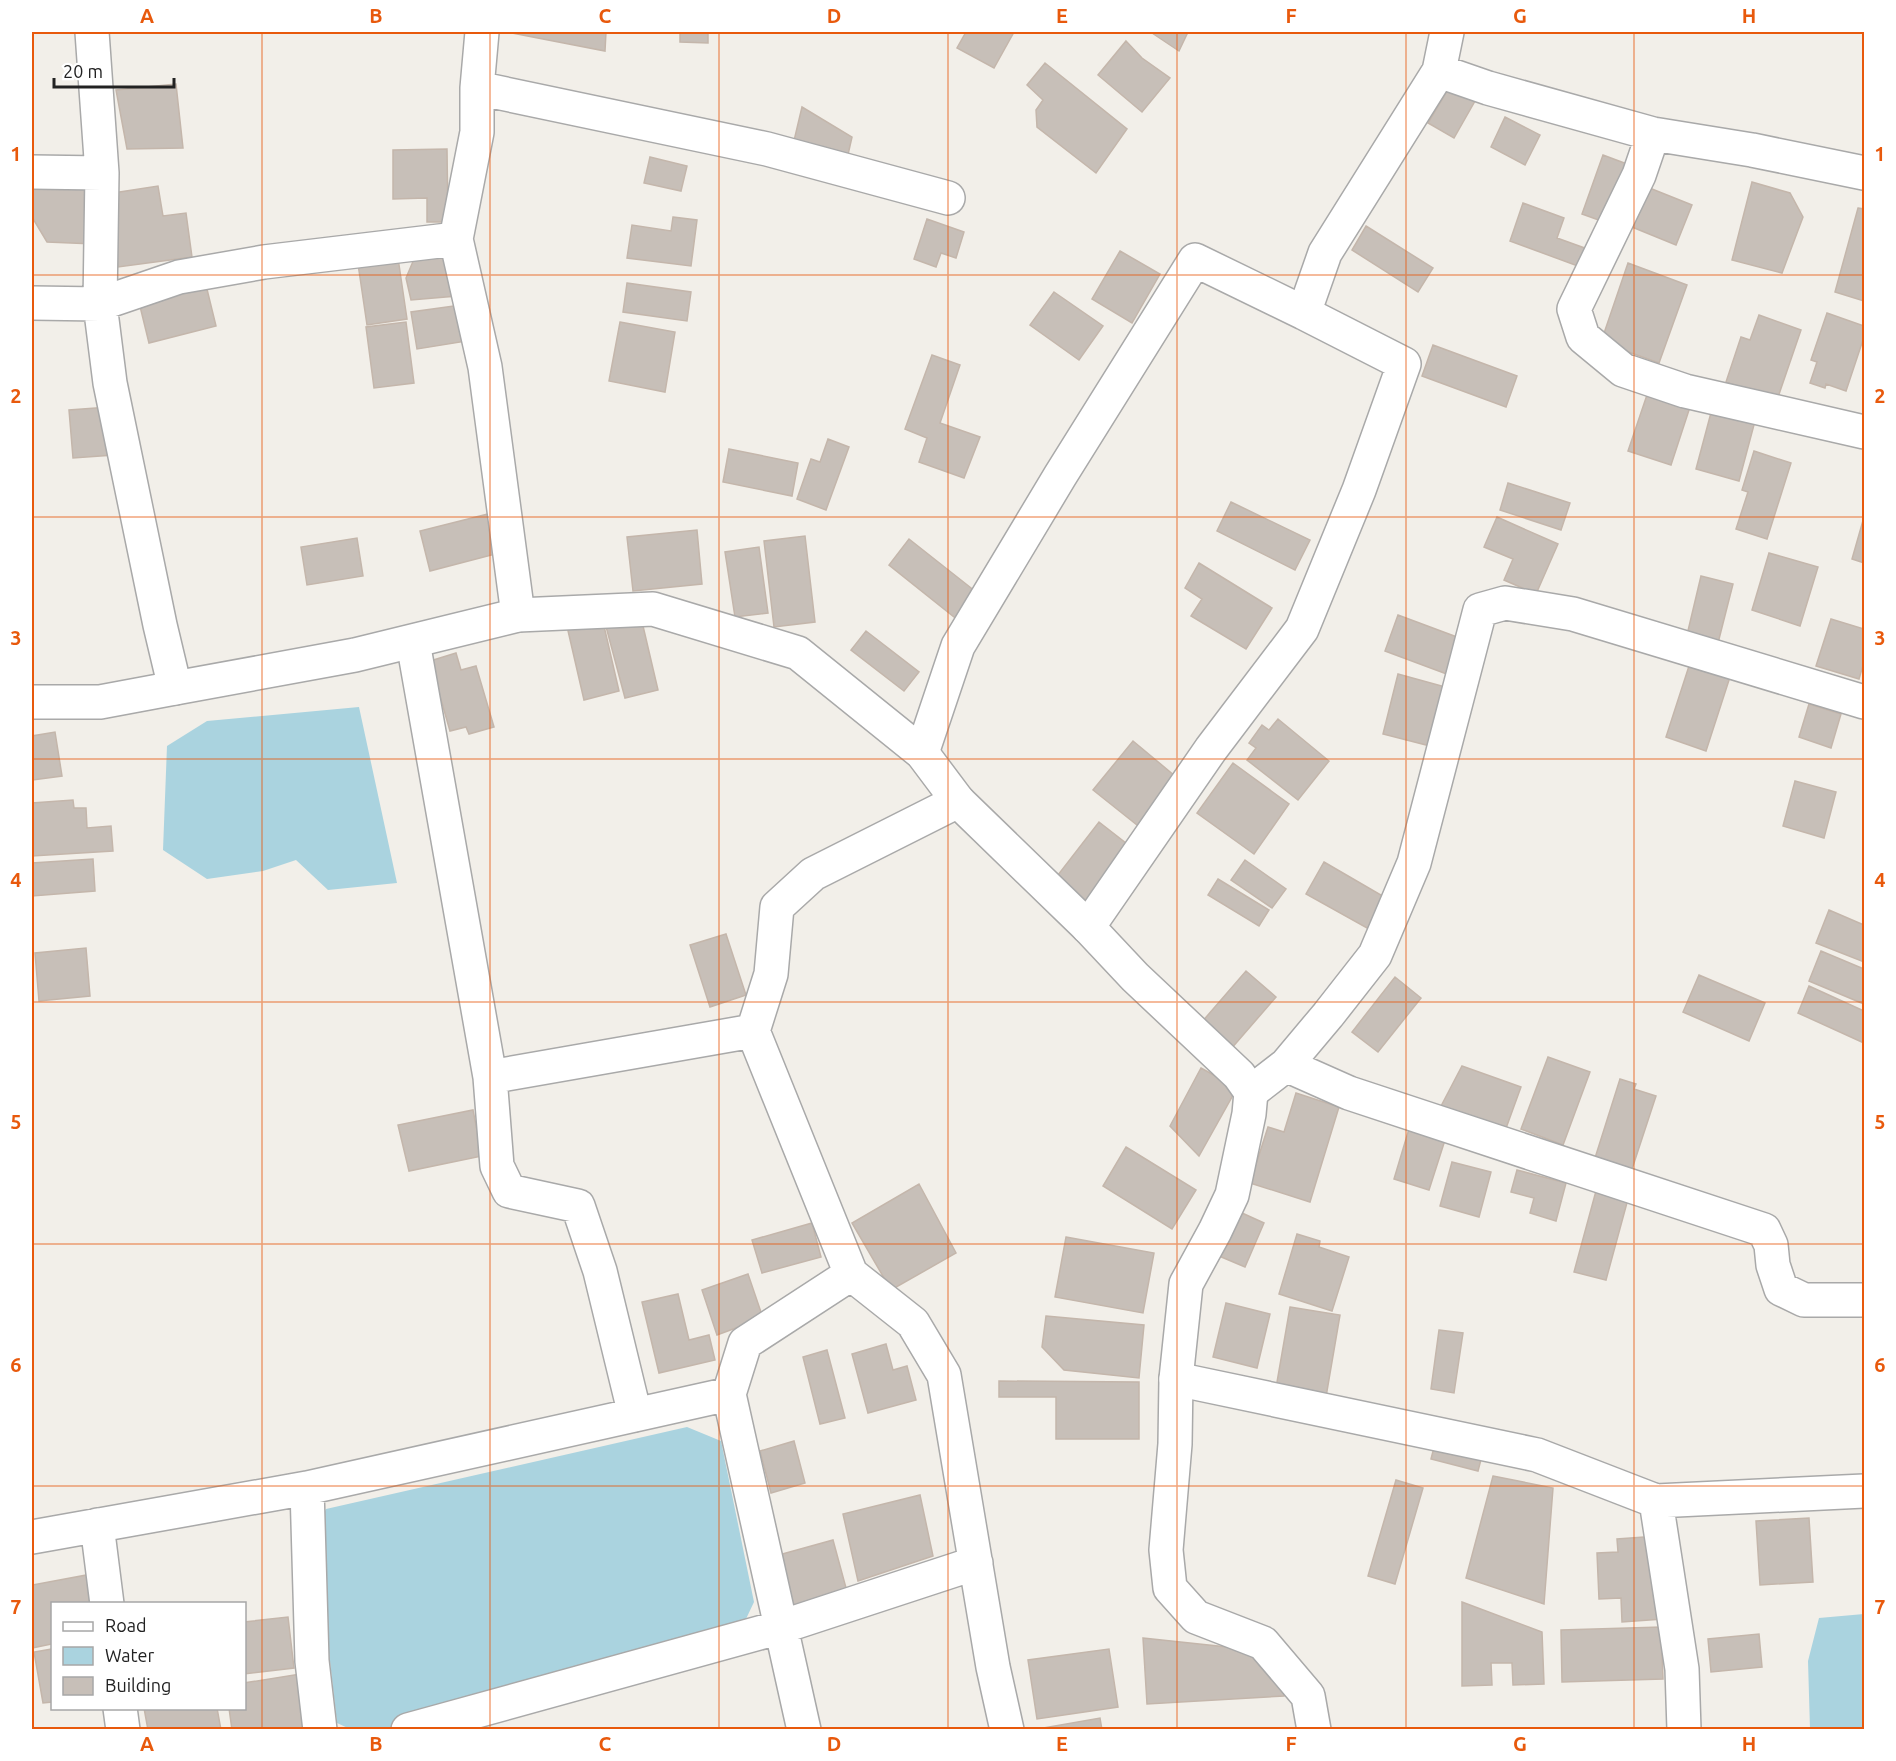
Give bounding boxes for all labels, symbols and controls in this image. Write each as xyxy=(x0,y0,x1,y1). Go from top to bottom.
text: A xyxy=(140,4,154,27)
text: B xyxy=(369,4,383,27)
text: C xyxy=(599,4,612,27)
text: D xyxy=(827,4,841,27)
text: E xyxy=(1056,4,1068,27)
text: F xyxy=(1285,4,1297,27)
text: G xyxy=(1513,4,1527,27)
text: H xyxy=(1742,4,1756,27)
scale bar xyxy=(54,51,174,89)
text: 20 m xyxy=(63,61,103,81)
text: 1 xyxy=(10,142,22,165)
text: 1 xyxy=(1874,142,1886,165)
text: 2 xyxy=(10,384,22,407)
text: 2 xyxy=(1874,384,1886,407)
text: 3 xyxy=(10,626,22,649)
text: 3 xyxy=(1874,626,1886,649)
text: 4 xyxy=(10,868,22,891)
text: 4 xyxy=(1874,868,1886,891)
text: 5 xyxy=(10,1110,22,1133)
text: 5 xyxy=(1874,1110,1886,1133)
text: 6 xyxy=(10,1353,22,1376)
text: 6 xyxy=(1874,1353,1886,1376)
text: 7 xyxy=(10,1595,22,1618)
text: 7 xyxy=(1874,1595,1886,1618)
legend xyxy=(51,1602,246,1710)
text: Road xyxy=(105,1615,147,1635)
text: Water xyxy=(105,1645,155,1665)
text: Building xyxy=(105,1675,171,1695)
text: A xyxy=(140,1732,154,1755)
text: B xyxy=(369,1732,383,1755)
text: C xyxy=(599,1732,612,1755)
text: D xyxy=(827,1732,841,1755)
text: E xyxy=(1056,1732,1068,1755)
text: F xyxy=(1285,1732,1297,1755)
text: G xyxy=(1513,1732,1527,1755)
text: H xyxy=(1742,1732,1756,1755)

